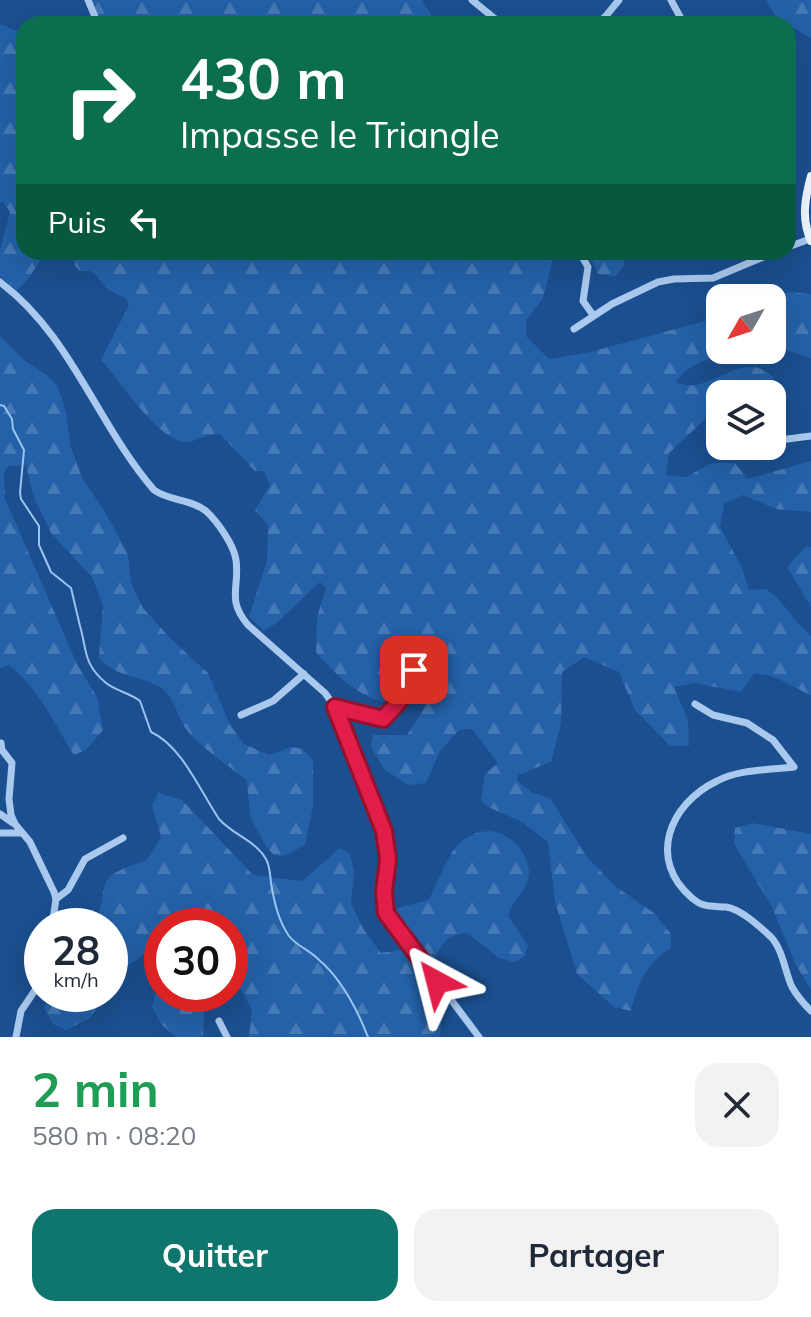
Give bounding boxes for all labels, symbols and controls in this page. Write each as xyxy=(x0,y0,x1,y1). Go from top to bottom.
text: 430 m xyxy=(180,43,347,113)
icon: right xyxy=(48,48,152,152)
text: Impasse le Triangle xyxy=(180,112,500,157)
icon: left xyxy=(123,200,167,244)
text: Puis xyxy=(48,203,107,241)
north arrow xyxy=(706,284,786,364)
map controls xyxy=(706,284,786,460)
button: layers xyxy=(706,380,786,460)
pin xyxy=(380,636,448,704)
icon: arrive xyxy=(392,648,436,692)
speed limit sign: 30 xyxy=(144,908,248,1012)
text: 28 xyxy=(52,925,100,975)
position arrow xyxy=(395,940,479,1024)
text: km/h xyxy=(53,967,99,992)
text: 2 min xyxy=(32,1059,159,1119)
button: close xyxy=(695,1063,779,1147)
text: 580 m · 08:20 xyxy=(32,1119,196,1152)
button: Quitter xyxy=(32,1209,398,1301)
button: Partager xyxy=(414,1209,779,1301)

